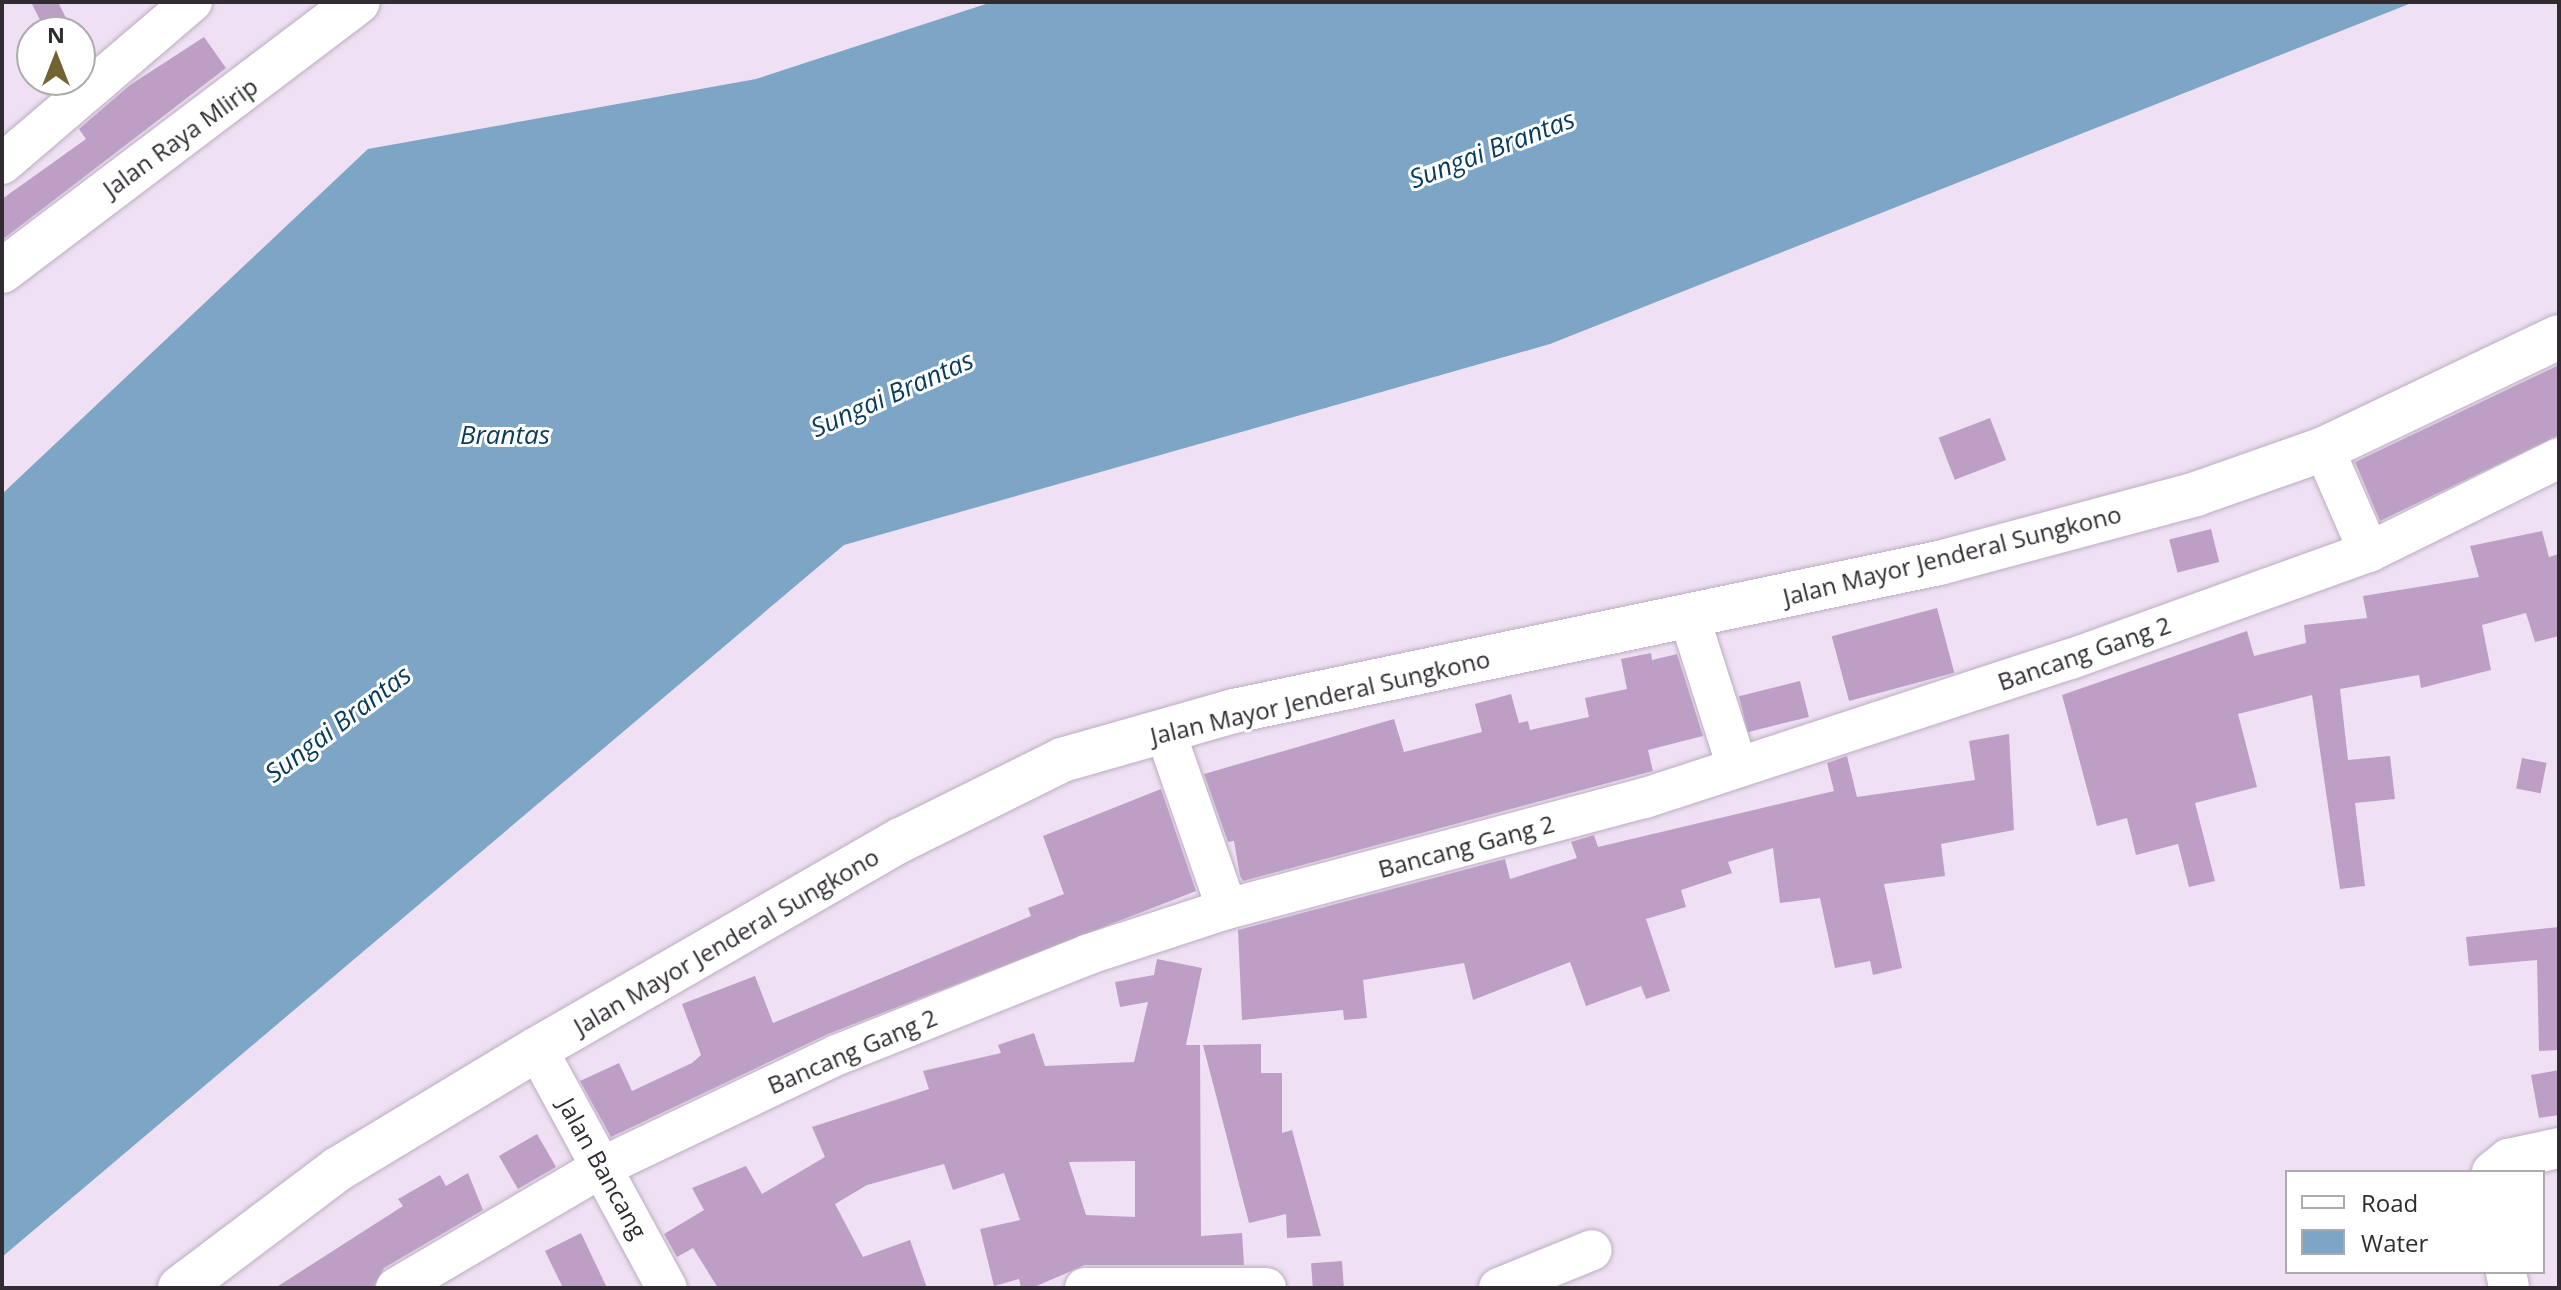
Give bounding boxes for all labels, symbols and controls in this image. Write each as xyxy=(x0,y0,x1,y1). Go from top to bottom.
north arrow xyxy=(16,16,96,96)
text: N xyxy=(47,19,65,49)
street label: Jalan Raya Mlirip xyxy=(97,71,263,203)
water label: Sungai Brantas xyxy=(1405,103,1579,195)
water label: Sungai Brantas xyxy=(806,344,978,444)
water label: Brantas xyxy=(460,419,550,451)
street label: Jalan Mayor Jenderal Sungkono xyxy=(1780,499,2124,611)
street label: Bancang Gang 2 xyxy=(1994,610,2174,696)
street label: Jalan Mayor Jenderal Sungkono xyxy=(1147,644,1493,750)
water label: Sungai Brantas xyxy=(259,659,417,789)
street label: Bancang Gang 2 xyxy=(1375,809,1557,883)
street label: Jalan Mayor Jenderal Sungkono xyxy=(568,842,884,1040)
street label: Bancang Gang 2 xyxy=(763,1002,941,1100)
street label: Jalan Bancang xyxy=(553,1093,653,1243)
legend xyxy=(2285,1170,2545,1274)
text: Road xyxy=(2361,1186,2418,1219)
text: Water xyxy=(2361,1226,2428,1259)

